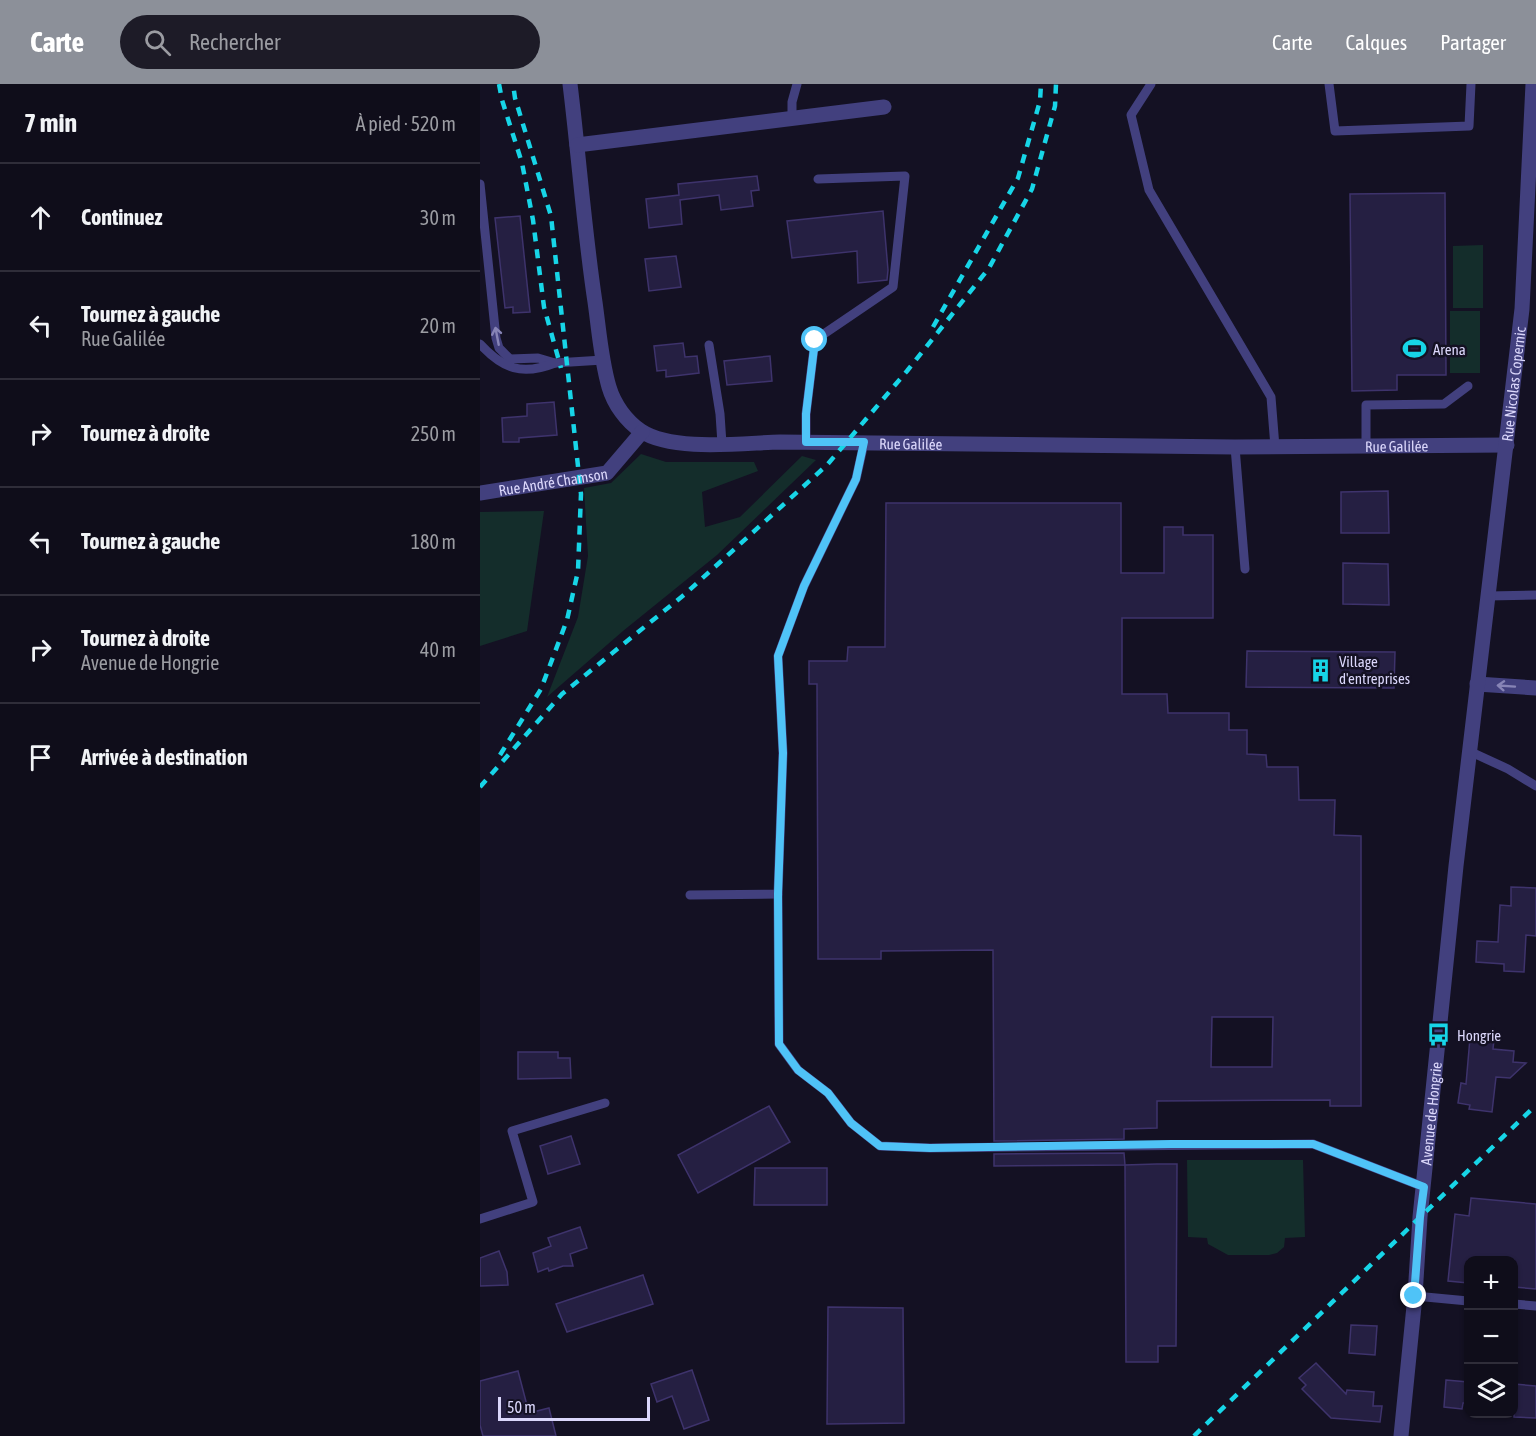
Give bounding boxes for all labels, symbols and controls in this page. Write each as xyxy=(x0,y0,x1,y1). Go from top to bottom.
search box xyxy=(120,15,540,69)
text: Carte xyxy=(30,26,84,58)
icon: search xyxy=(141,26,174,59)
text: Rechercher xyxy=(189,29,281,55)
text: Carte xyxy=(1272,30,1313,54)
text: Calques xyxy=(1346,30,1407,54)
text: Partager xyxy=(1440,30,1506,54)
text: 7 min xyxy=(24,108,77,138)
text: À pied · 520 m xyxy=(356,112,456,135)
icon: ahead xyxy=(24,201,57,234)
text: Continuez xyxy=(81,204,163,230)
text: 30 m xyxy=(420,206,456,229)
text: Tournez à gauche xyxy=(81,301,220,327)
icon: left xyxy=(24,309,57,342)
text: 20 m xyxy=(420,314,456,337)
street label: Rue Nicolas Copernic xyxy=(1498,325,1528,442)
route start xyxy=(801,326,827,352)
text: Rue Galilée xyxy=(81,327,165,350)
one-way arrow xyxy=(491,327,502,346)
sports icon: Arena xyxy=(1402,336,1428,362)
place label: Arena xyxy=(1433,341,1466,358)
icon: right xyxy=(24,417,57,450)
text: Tournez à droite xyxy=(81,420,210,446)
text: 250 m xyxy=(411,422,456,445)
street label: Rue Galilée xyxy=(879,435,943,452)
street label: Rue Galilée xyxy=(1365,437,1429,455)
street label: Rue André Chamson xyxy=(497,465,609,498)
icon: left xyxy=(24,525,57,558)
text: Tournez à gauche xyxy=(81,528,220,554)
text: 180 m xyxy=(411,530,456,553)
text: Tournez à droite xyxy=(81,625,210,651)
icon: right xyxy=(24,633,57,666)
text: 40 m xyxy=(420,638,456,661)
text: Avenue de Hongrie xyxy=(81,651,219,674)
place label: Village d'entreprises xyxy=(1339,653,1410,687)
building icon: Village d'entreprises xyxy=(1308,657,1334,683)
one-way arrow xyxy=(1497,680,1517,691)
icon: arrive xyxy=(24,741,57,774)
text: Arrivée à destination xyxy=(81,744,248,770)
bus stop icon: Hongrie xyxy=(1426,1022,1452,1048)
place label: Hongrie xyxy=(1457,1027,1501,1044)
street label: Avenue de Hongrie xyxy=(1417,1061,1444,1166)
map controls xyxy=(1464,1256,1518,1418)
button: + xyxy=(1464,1256,1518,1310)
route end xyxy=(1400,1282,1426,1308)
button: − xyxy=(1464,1310,1518,1364)
button: layers xyxy=(1464,1364,1518,1418)
scale bar xyxy=(498,1394,650,1422)
text: 50 m xyxy=(507,1398,536,1416)

